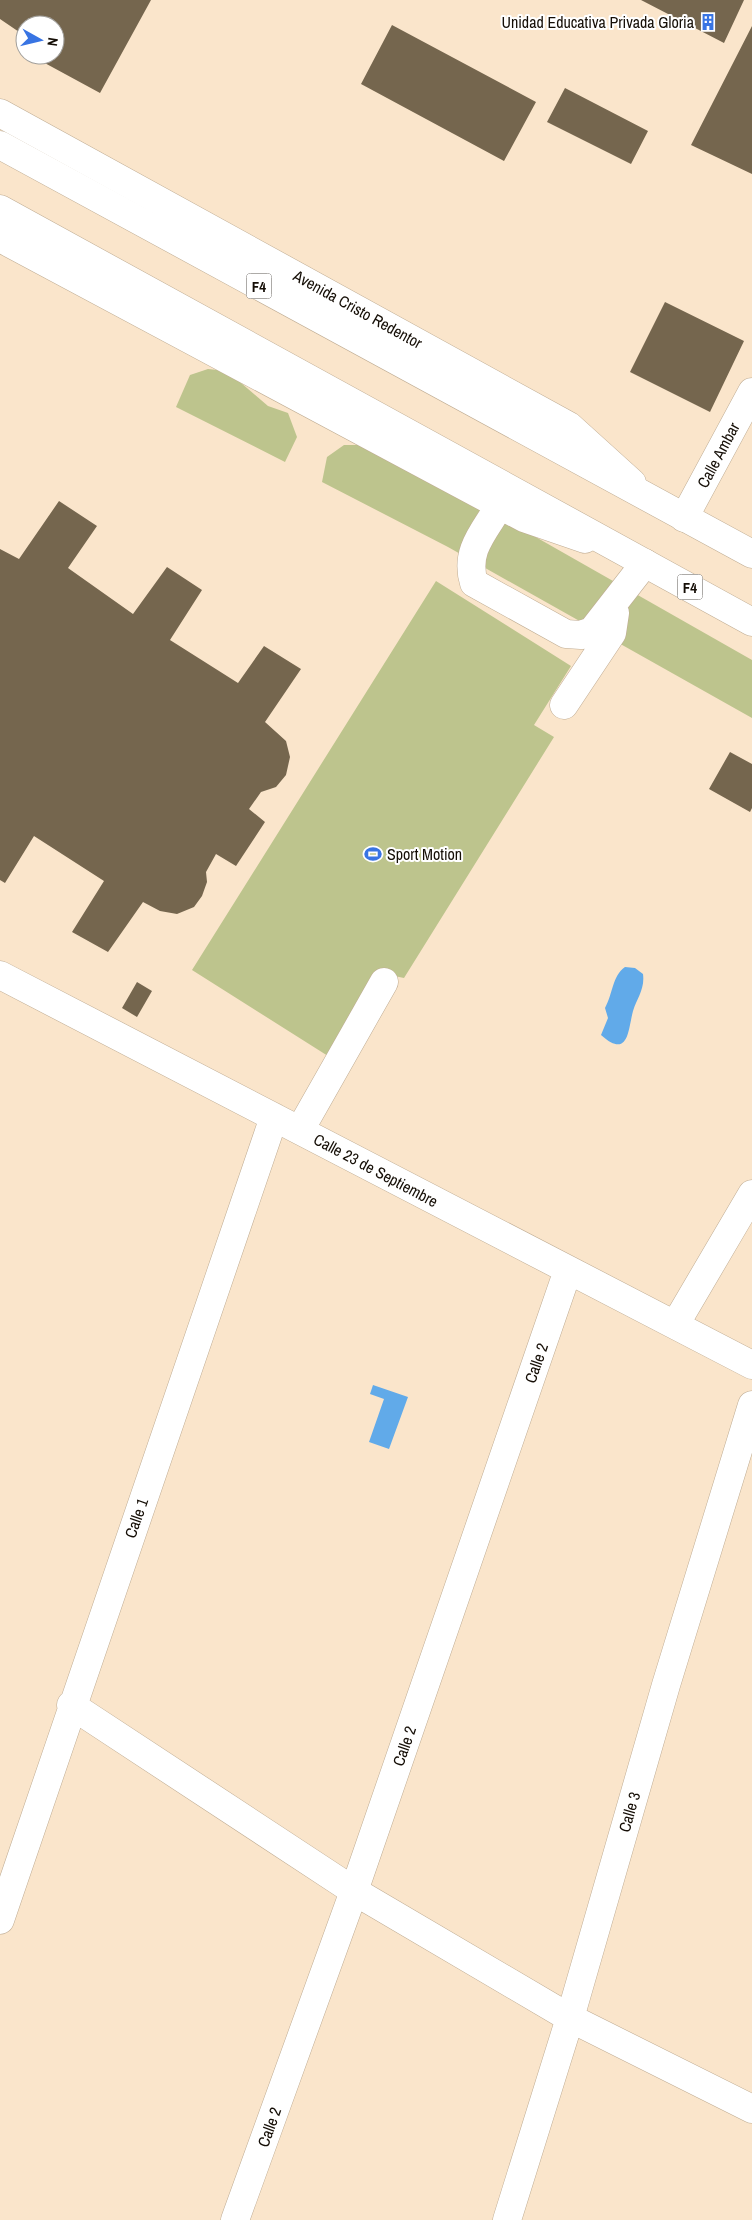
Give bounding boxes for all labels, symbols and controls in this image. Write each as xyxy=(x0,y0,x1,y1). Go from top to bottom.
place label: Unidad Educativa Privada Gloria xyxy=(501,11,695,33)
building icon: Unidad Educativa Privada Gloria xyxy=(698,12,718,32)
north arrow xyxy=(15,15,65,65)
text: N xyxy=(43,36,62,47)
street label: Avenida Cristo Redentor xyxy=(289,264,427,354)
road number: F4 xyxy=(246,274,272,298)
street label: Calle Ambar xyxy=(692,418,745,492)
road number: F4 xyxy=(678,574,702,600)
place label: Sport Motion xyxy=(387,843,462,865)
sports icon: Sport Motion xyxy=(363,844,383,864)
street label: Calle 23 de Septiembre xyxy=(310,1128,442,1212)
street label: Calle 2 xyxy=(519,1340,553,1386)
street label: Calle 1 xyxy=(119,1494,153,1541)
street label: Calle 2 xyxy=(387,1723,421,1769)
street label: Calle 3 xyxy=(613,1789,645,1835)
street label: Calle 2 xyxy=(252,2104,286,2150)

